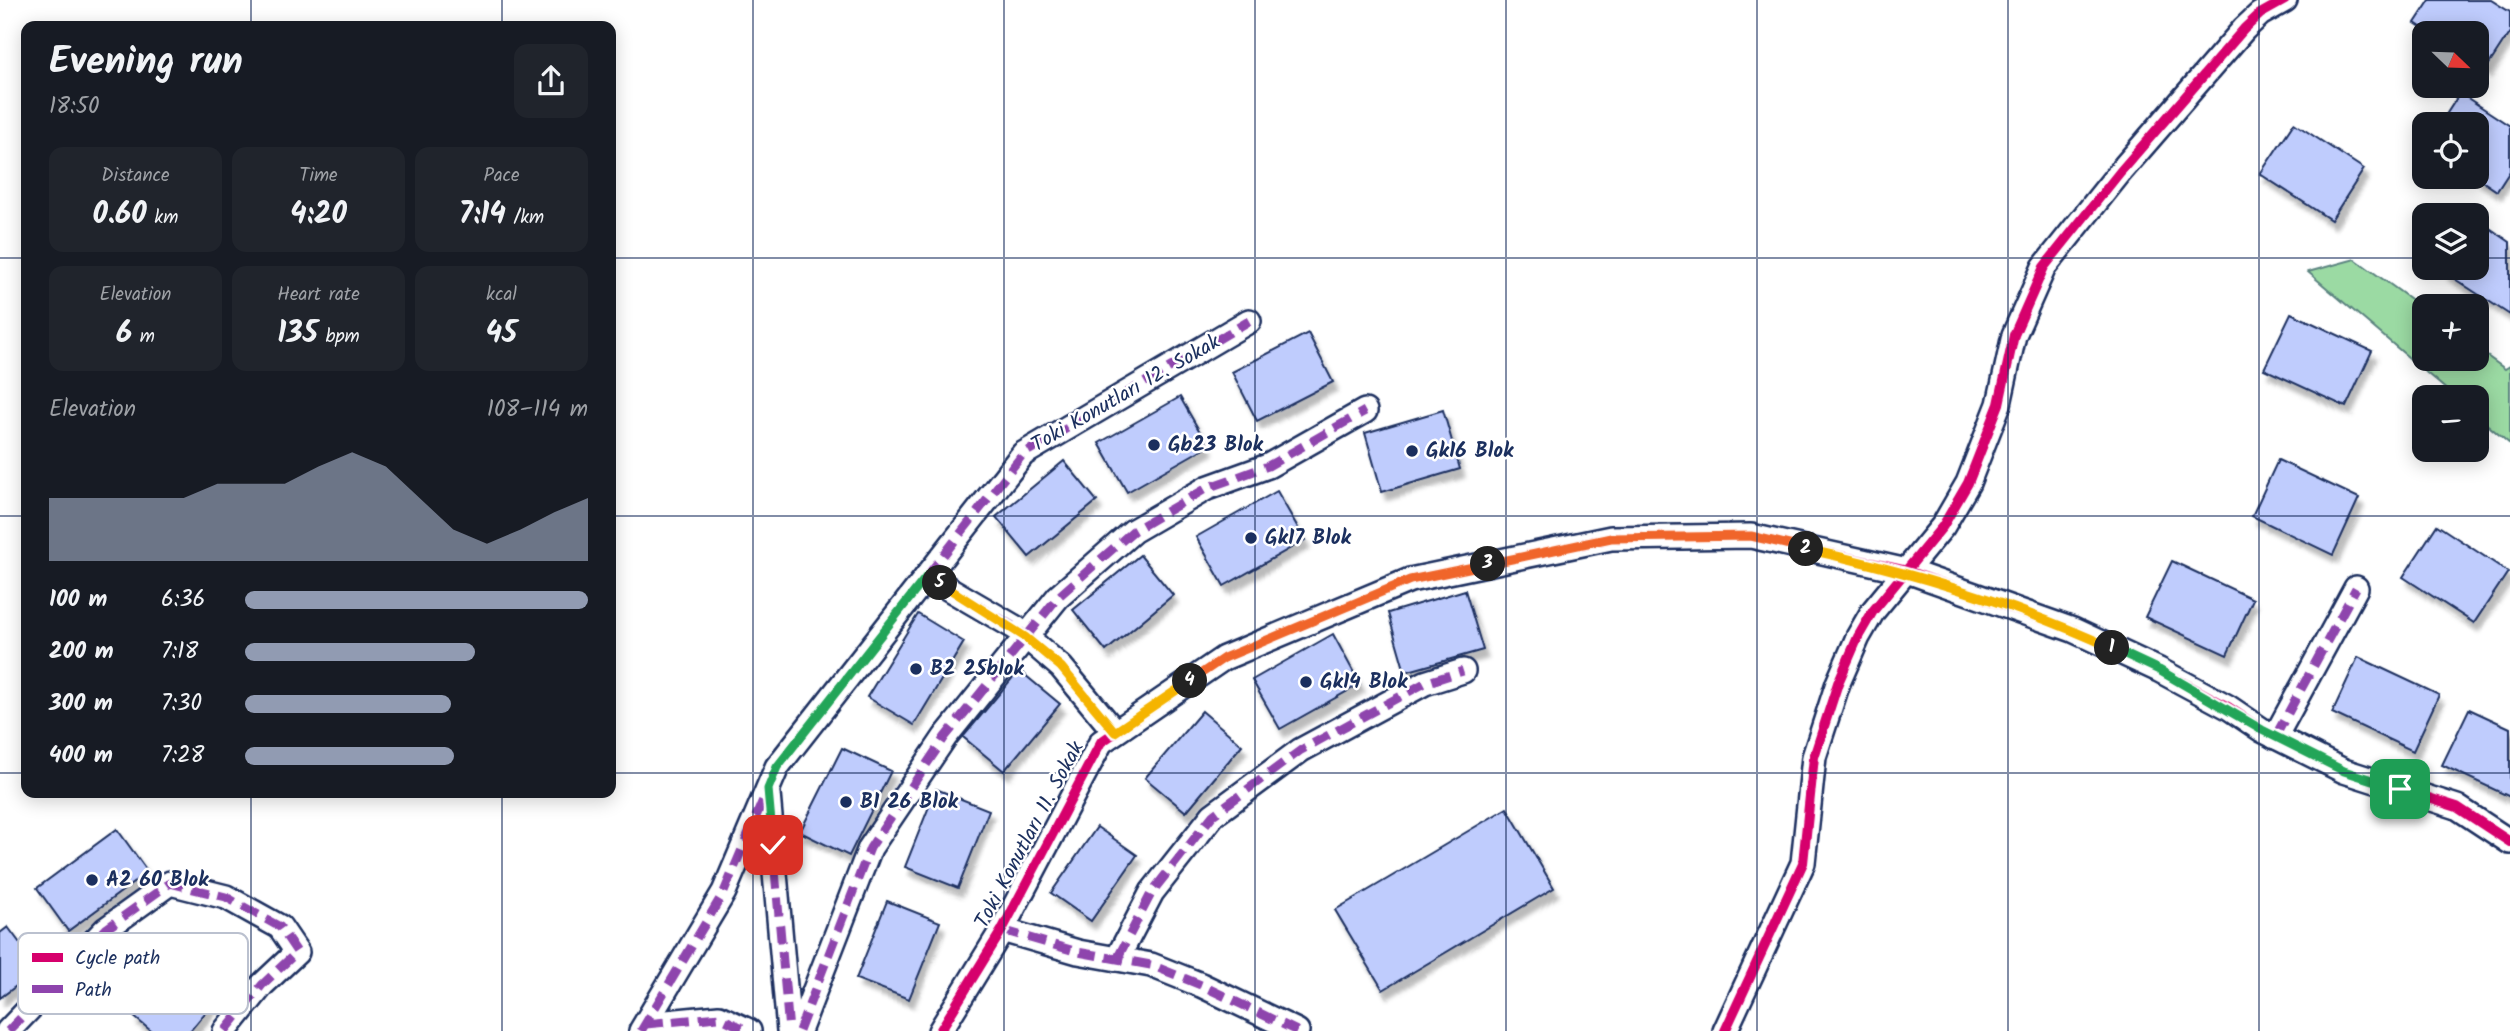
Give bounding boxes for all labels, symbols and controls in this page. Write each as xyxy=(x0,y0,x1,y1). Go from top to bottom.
north arrow xyxy=(2412,21,2488,98)
map controls xyxy=(2412,21,2489,462)
text: Evening run xyxy=(49,33,243,93)
button: share xyxy=(514,44,588,118)
text: 18:50 xyxy=(49,89,100,125)
button: locate xyxy=(2412,112,2489,189)
text: Distance xyxy=(101,161,170,191)
text: Time xyxy=(299,161,338,191)
text: Pace xyxy=(483,161,520,191)
text: 0.60 xyxy=(93,191,147,239)
text: 4:20 xyxy=(290,191,347,239)
text: 7:14 xyxy=(459,191,506,239)
text: km xyxy=(147,203,178,233)
text: /km xyxy=(506,203,544,233)
button: layers xyxy=(2412,203,2489,280)
text: Elevation xyxy=(100,280,171,310)
text: Heart rate xyxy=(277,280,360,310)
text: kcal xyxy=(486,280,517,310)
button: + xyxy=(2412,294,2489,371)
text: 6 xyxy=(116,310,132,358)
text: 135 xyxy=(277,310,318,358)
text: 45 xyxy=(486,310,517,358)
text: m xyxy=(132,322,155,352)
text: bpm xyxy=(318,322,360,352)
street label: Toki Konutları 12. Sokak xyxy=(1025,326,1227,462)
button: − xyxy=(2412,385,2489,462)
text: Elevation xyxy=(49,392,136,428)
text: 108–114 m xyxy=(487,392,588,428)
place label: Gb23 Blok xyxy=(1168,429,1264,462)
place label: Gk16 Blok xyxy=(1426,435,1514,468)
marker: Gb23 Blok xyxy=(1146,437,1162,453)
marker: Gk16 Blok xyxy=(1404,443,1420,459)
place label: Gk17 Blok xyxy=(1265,522,1351,555)
marker: Gk17 Blok xyxy=(1243,530,1259,546)
pin: 2 xyxy=(1788,532,1824,566)
text: 2 xyxy=(1800,533,1811,563)
pin: 3 xyxy=(1470,546,1506,582)
text: 3 xyxy=(1482,548,1493,578)
pin: 5 xyxy=(922,566,958,600)
text: 5 xyxy=(935,567,944,597)
text: 100 m xyxy=(49,582,107,618)
text: 6:36 xyxy=(161,582,205,618)
pin: 1 xyxy=(2094,630,2130,666)
text: 1 xyxy=(2109,632,2114,662)
text: 200 m xyxy=(49,634,114,670)
text: 7:18 xyxy=(161,634,198,670)
place label: B2 25blok xyxy=(930,653,1024,686)
marker: B2 25blok xyxy=(908,661,924,677)
pin: 4 xyxy=(1172,664,1208,698)
text: 4 xyxy=(1184,665,1195,695)
place label: Gk14 Blok xyxy=(1320,666,1408,699)
marker: Gk14 Blok xyxy=(1298,674,1314,690)
text: 300 m xyxy=(49,686,113,722)
text: 7:30 xyxy=(161,686,202,722)
street label: Toki Konutları 11. Sokak xyxy=(967,735,1093,935)
text: 400 m xyxy=(49,738,113,774)
text: 7:28 xyxy=(161,738,204,774)
pin xyxy=(2370,759,2430,819)
icon: arrive xyxy=(2381,770,2419,808)
place label: B1 26 Blok xyxy=(860,786,959,819)
marker: B1 26 Blok xyxy=(838,794,854,810)
pin xyxy=(743,815,803,875)
icon: check xyxy=(754,826,792,864)
place label: A2 60 Blok xyxy=(106,864,209,897)
marker: A2 60 Blok xyxy=(84,872,100,888)
legend xyxy=(18,933,248,1014)
text: Cycle path xyxy=(75,944,160,974)
text: Path xyxy=(75,976,112,1006)

